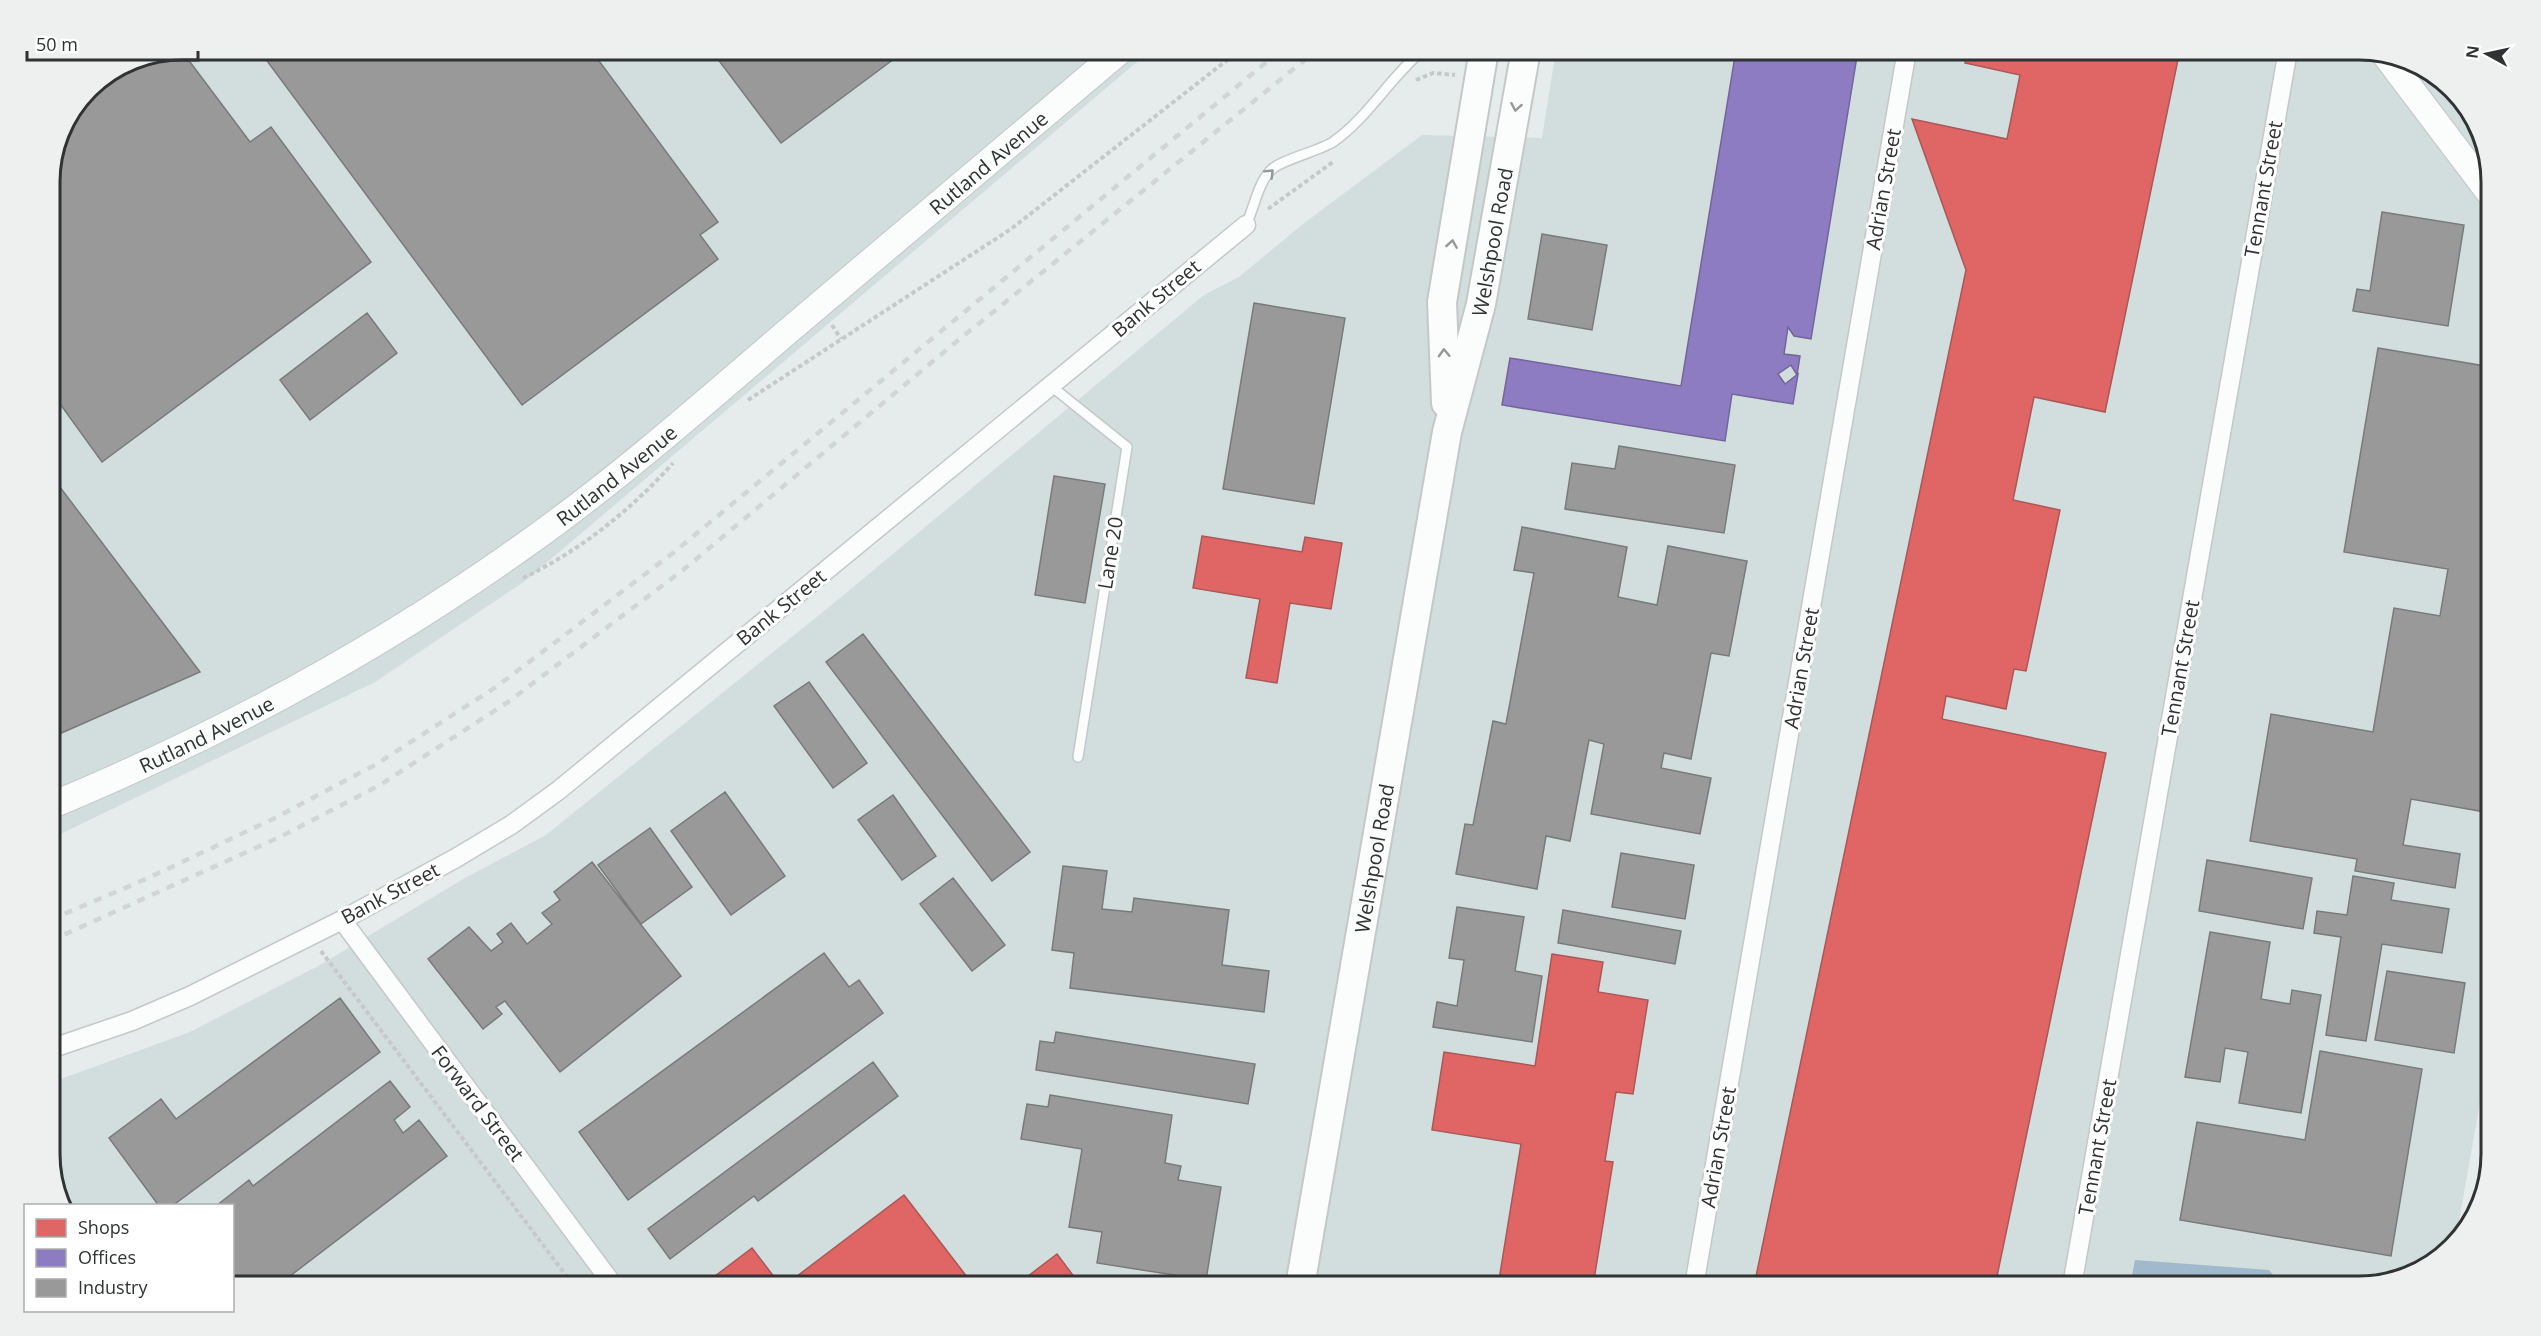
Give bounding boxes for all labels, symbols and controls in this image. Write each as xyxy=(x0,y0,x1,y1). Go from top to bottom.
scale bar xyxy=(27,24,198,62)
north arrow xyxy=(2457,24,2517,84)
text: 50 m xyxy=(36,32,78,56)
text: N xyxy=(2460,44,2484,60)
one-way arrow xyxy=(1510,102,1523,112)
street label: Rutland Avenue xyxy=(923,105,1053,220)
street label: Tennant Street xyxy=(2238,119,2288,259)
street label: Adrian Street xyxy=(1859,126,1907,252)
street label: Welshpool Road xyxy=(1465,165,1518,319)
one-way arrow xyxy=(1263,169,1273,180)
one-way arrow xyxy=(1445,240,1458,250)
street label: Bank Street xyxy=(1106,253,1206,343)
one-way arrow xyxy=(1438,348,1451,357)
street label: Rutland Avenue xyxy=(550,419,682,532)
street label: Lane 20 xyxy=(1091,515,1129,591)
street label: Bank Street xyxy=(731,563,831,651)
street label: Tennant Street xyxy=(2155,598,2205,738)
street label: Adrian Street xyxy=(1777,605,1825,731)
street label: Rutland Avenue xyxy=(134,689,278,779)
street label: Welshpool Road xyxy=(1348,782,1400,935)
street label: Bank Street xyxy=(336,856,444,930)
street label: Forward Street xyxy=(426,1040,530,1166)
street label: Tennant Street xyxy=(2072,1077,2122,1217)
street label: Adrian Street xyxy=(1694,1084,1742,1210)
legend xyxy=(24,1204,234,1312)
text: Shops xyxy=(78,1215,129,1239)
text: Offices xyxy=(78,1245,136,1269)
text: Industry xyxy=(78,1275,148,1299)

